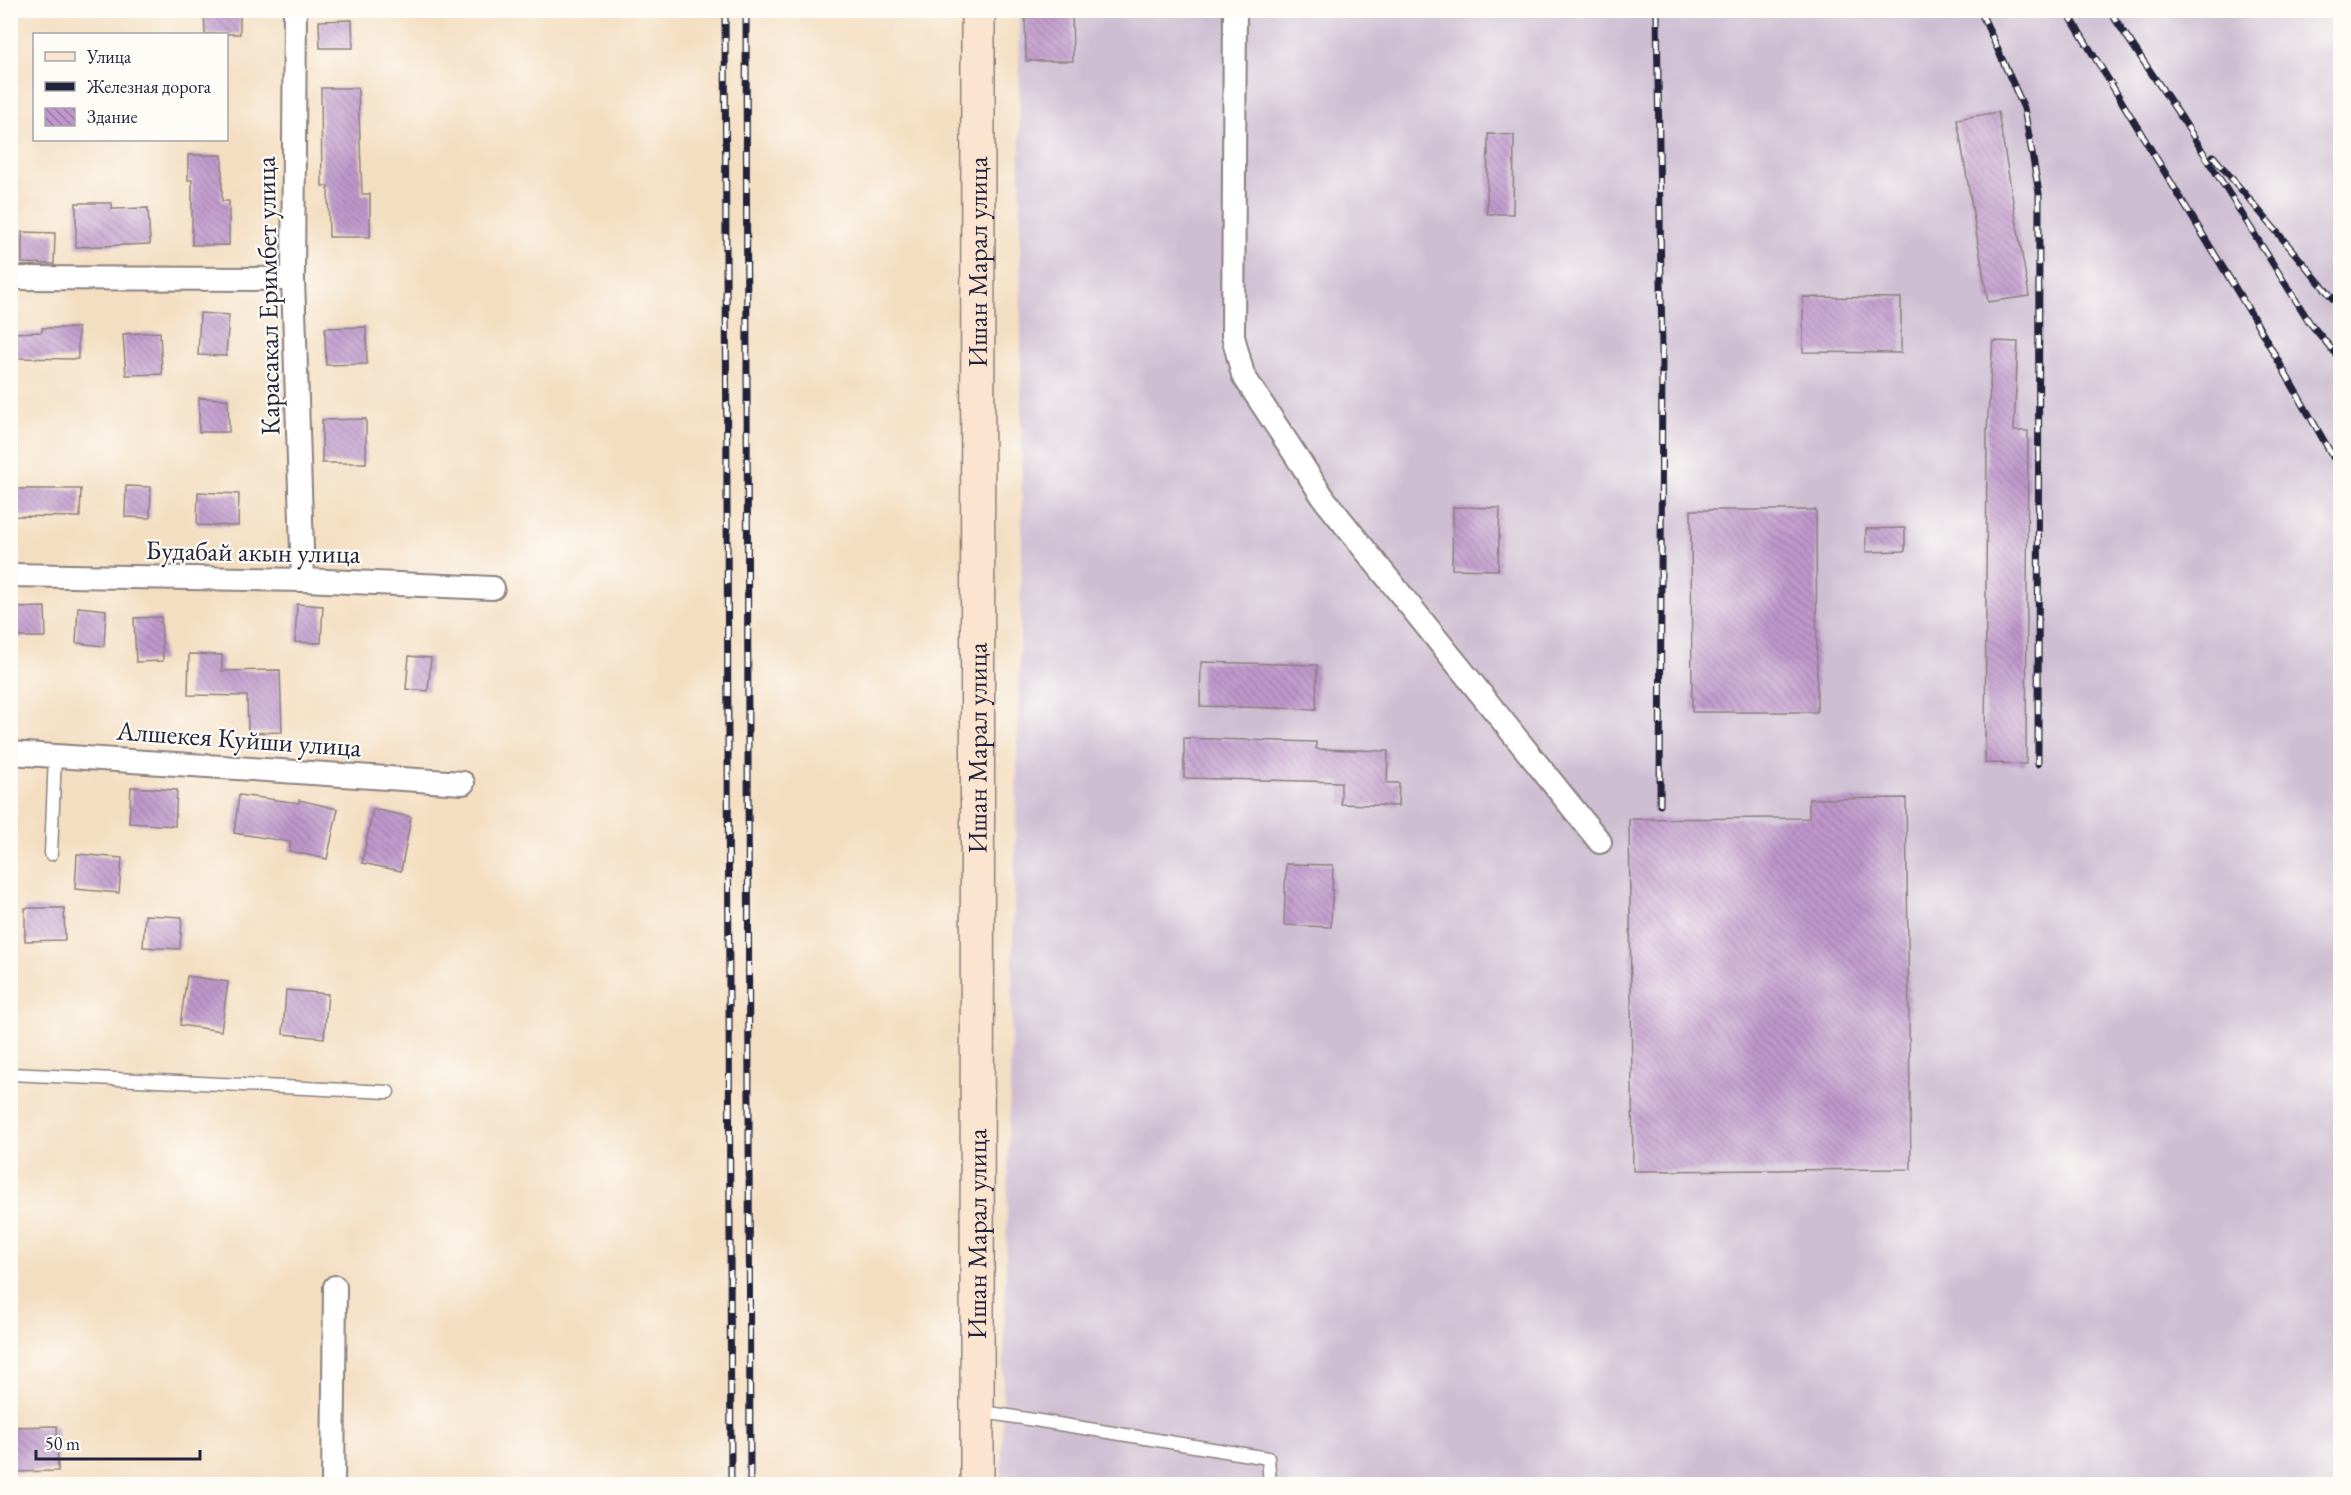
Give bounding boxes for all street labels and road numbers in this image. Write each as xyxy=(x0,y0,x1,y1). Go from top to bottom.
street label: Карасакал Еримбет улица xyxy=(248,156,287,436)
street label: Ишан Марал улица xyxy=(960,156,995,368)
street label: Будабай акын улица xyxy=(145,532,361,571)
street label: Ишан Марал улица xyxy=(959,642,995,854)
street label: Алшекея Куйши улица xyxy=(114,712,363,765)
street label: Ишан Марал улица xyxy=(959,1128,994,1340)

